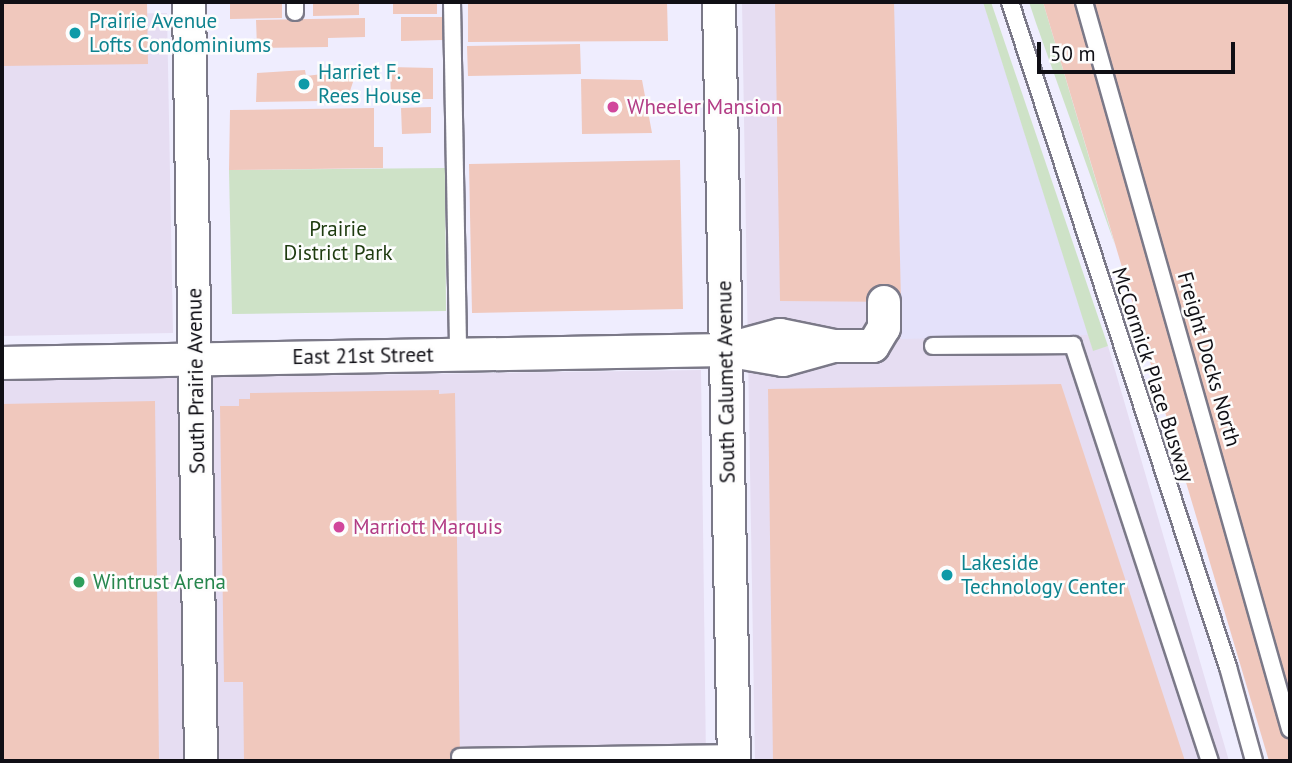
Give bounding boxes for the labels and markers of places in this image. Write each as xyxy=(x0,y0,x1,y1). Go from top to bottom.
place label: Prairie Avenue Lofts Condominiums xyxy=(89,8,271,58)
marker: Prairie Avenue Lofts Condominiums xyxy=(67,25,83,41)
place label: Harriet F. Rees House xyxy=(318,59,421,109)
marker: Harriet F. Rees House xyxy=(296,76,312,92)
place label: Wheeler Mansion xyxy=(627,94,782,120)
marker: Wheeler Mansion xyxy=(605,99,621,115)
place label: Marriott Marquis xyxy=(353,514,502,540)
marker: Marriott Marquis xyxy=(331,519,347,535)
place label: Lakeside Technology Center xyxy=(961,550,1126,600)
marker: Lakeside Technology Center xyxy=(939,567,955,583)
place label: Wintrust Arena xyxy=(93,569,227,595)
marker: Wintrust Arena xyxy=(71,574,87,590)

